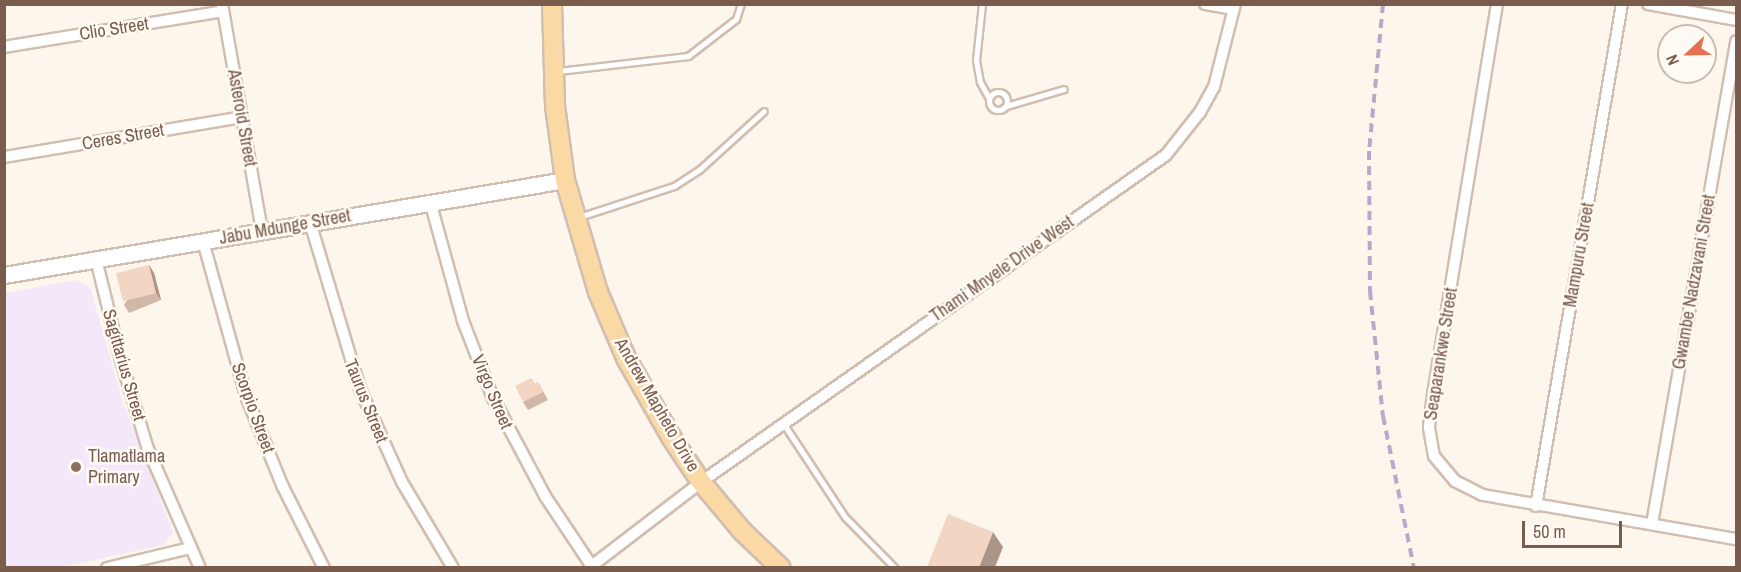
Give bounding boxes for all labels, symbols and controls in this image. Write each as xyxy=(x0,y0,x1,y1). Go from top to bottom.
street label: Clio Street xyxy=(78,13,150,45)
north arrow xyxy=(1657,24,1717,84)
text: N xyxy=(1660,51,1684,69)
street label: Asteroid Street xyxy=(223,68,261,168)
street label: Ceres Street xyxy=(80,119,166,155)
street label: Gwambe Nadzavani Street xyxy=(1668,193,1720,371)
street label: Mampuru Street xyxy=(1559,201,1599,309)
street label: Jabu Mdunge Street xyxy=(218,205,352,249)
street label: Thami Mnyele Drive West xyxy=(926,211,1078,327)
street label: Seaparankwe Street xyxy=(1420,286,1462,422)
street label: Sagittarius Street xyxy=(98,307,150,423)
street label: Andrew Mapheto Drive xyxy=(610,334,704,476)
street label: Virgo Street xyxy=(467,352,517,432)
street label: Taurus Street xyxy=(339,356,393,446)
street label: Scorpio Street xyxy=(227,360,279,456)
place label: Tlamatlama Primary xyxy=(88,446,165,488)
marker: Tlamatlama Primary xyxy=(69,460,83,474)
scale bar xyxy=(1525,509,1626,547)
text: 50 m xyxy=(1533,519,1566,544)

